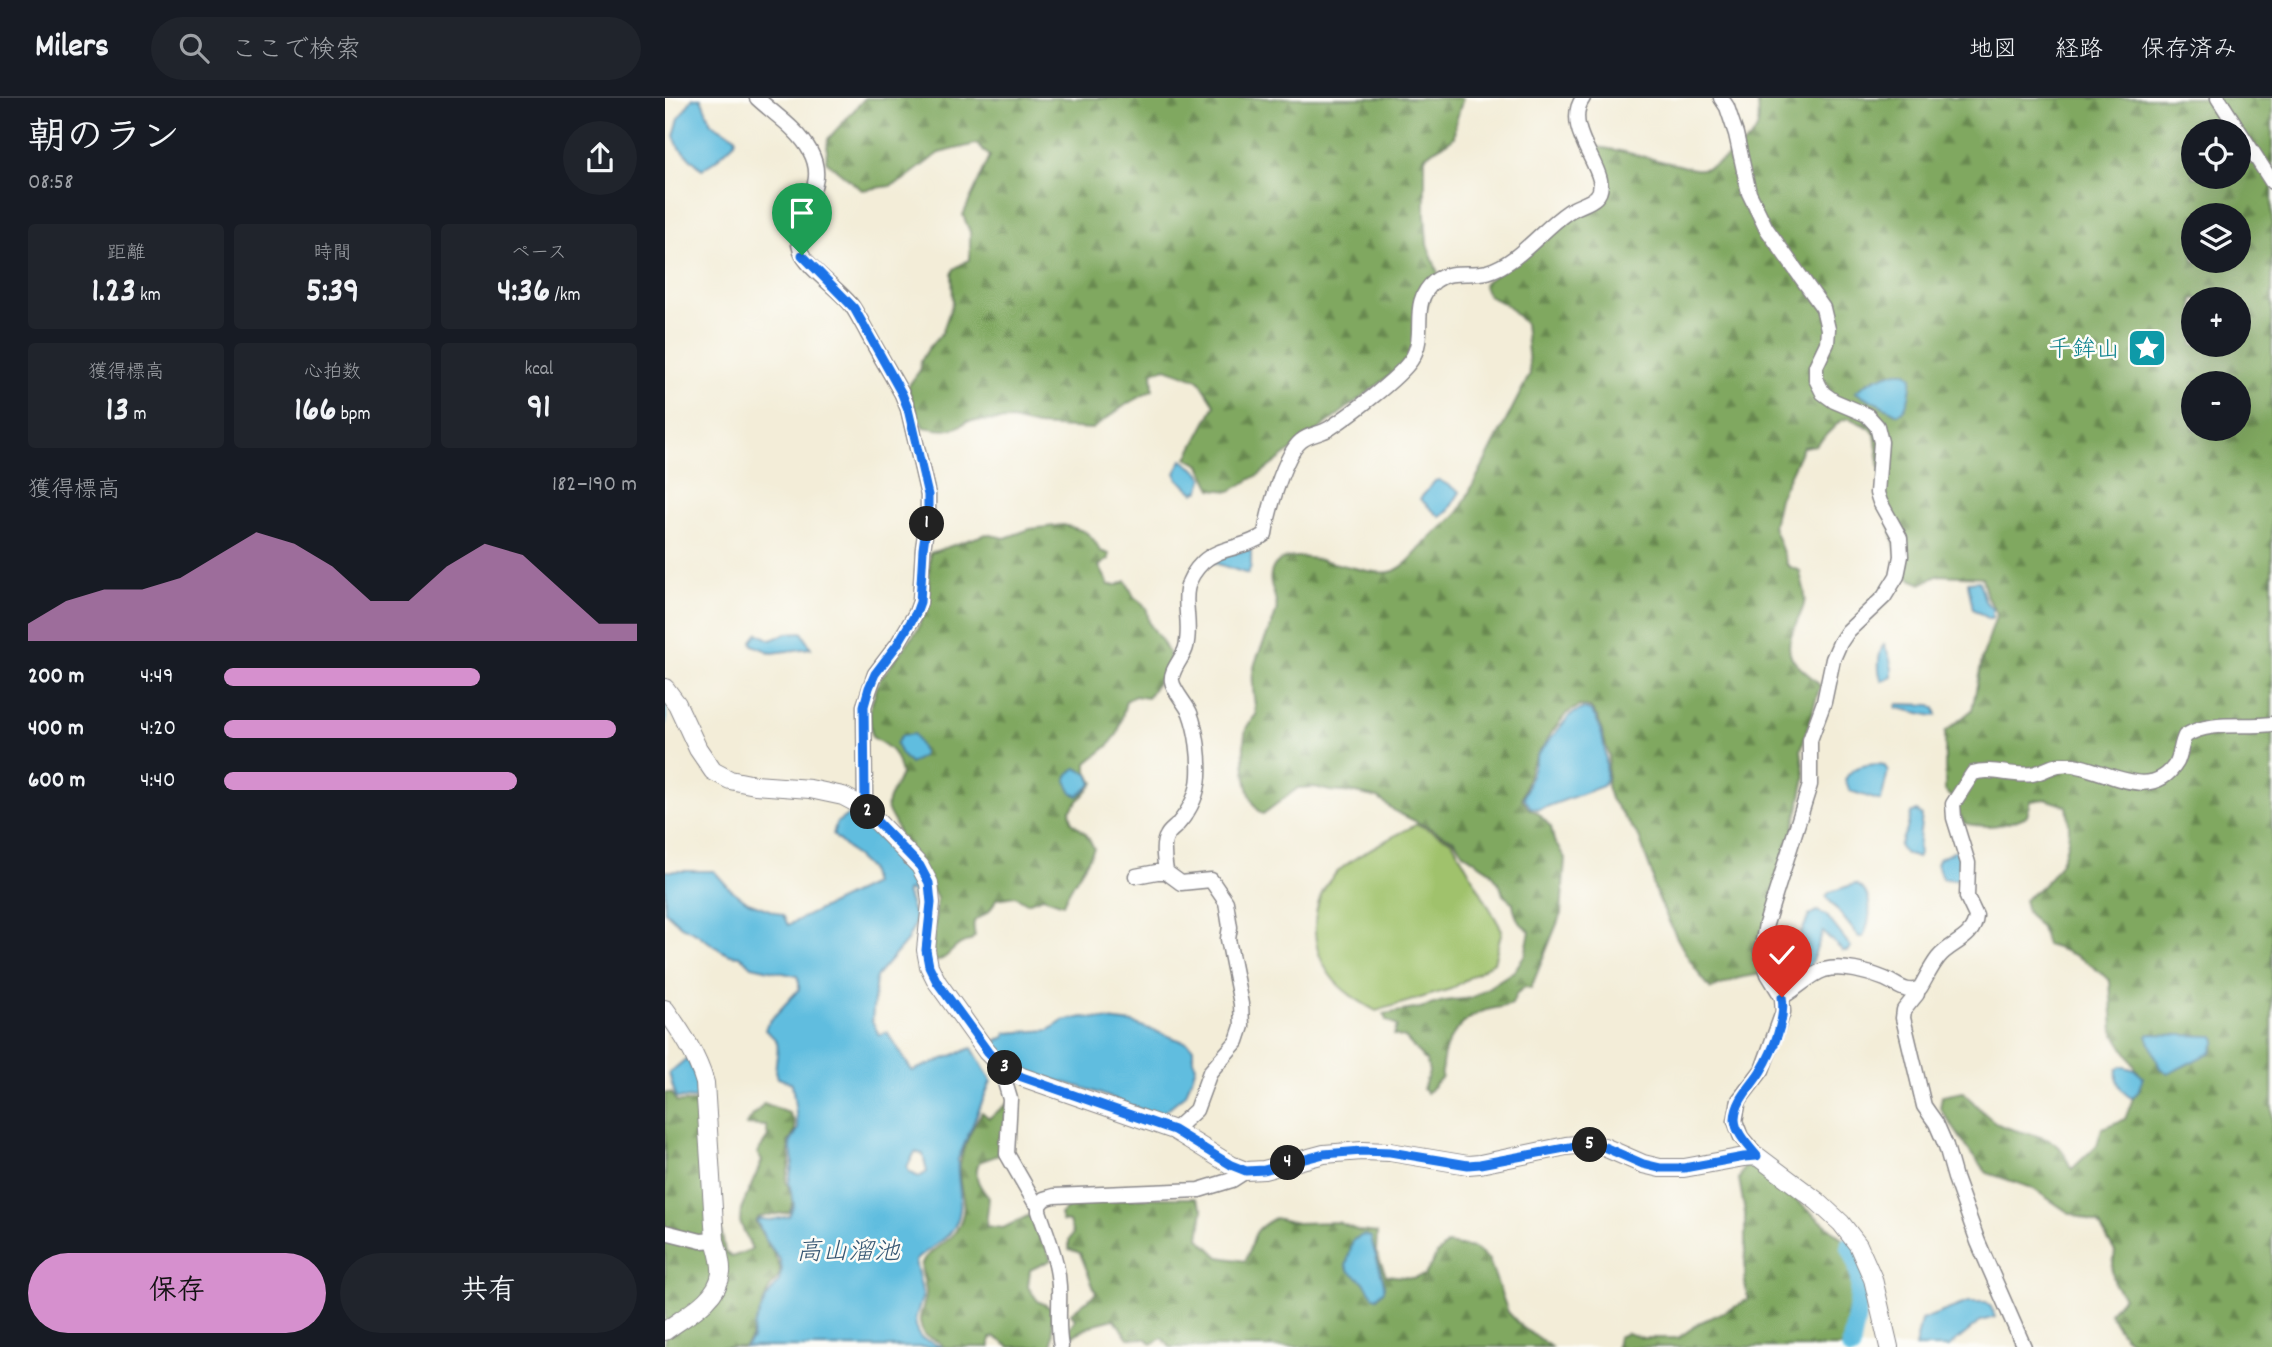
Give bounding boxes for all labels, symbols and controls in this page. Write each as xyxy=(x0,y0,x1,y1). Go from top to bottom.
search box xyxy=(151,17,641,80)
text: Milers xyxy=(35,25,109,72)
icon: search xyxy=(175,29,213,67)
text: ここで検索 xyxy=(231,33,361,70)
text: 地図 xyxy=(1969,34,2017,68)
text: 経路 xyxy=(2055,34,2103,68)
text: 保存済み xyxy=(2141,34,2237,68)
text: 朝のラン xyxy=(28,113,180,168)
map controls xyxy=(2181,119,2251,441)
button: locate xyxy=(2181,119,2251,189)
button: share xyxy=(563,121,637,195)
text: 08:58 xyxy=(28,167,73,200)
pin xyxy=(772,183,832,255)
icon: arrive xyxy=(783,194,821,232)
button: layers xyxy=(2181,203,2251,273)
text: 距離 xyxy=(107,241,145,268)
text: 時間 xyxy=(313,241,352,268)
text: ペース xyxy=(511,241,567,268)
text: 1.23 xyxy=(91,268,136,318)
text: 5:39 xyxy=(306,268,359,318)
text: 4:36 xyxy=(497,268,550,318)
text: km xyxy=(136,283,161,310)
text: /km xyxy=(550,283,581,310)
button: + xyxy=(2181,287,2251,357)
place icon: 千鉾山 xyxy=(2126,327,2168,369)
place label: 千鉾山 xyxy=(2048,334,2120,368)
text: kcal xyxy=(524,357,553,384)
text: 獲得標高 xyxy=(88,360,164,387)
text: 心拍数 xyxy=(304,360,361,387)
button: − xyxy=(2181,371,2251,441)
text: 91 xyxy=(527,384,551,434)
text: 13 xyxy=(106,387,129,437)
text: 166 xyxy=(294,387,336,437)
text: m xyxy=(129,402,146,429)
text: bpm xyxy=(336,402,371,429)
text: 182–190 m xyxy=(552,469,637,502)
text: 獲得標高 xyxy=(28,475,120,508)
pin: 1 xyxy=(909,506,945,542)
text: 1 xyxy=(924,510,929,537)
text: 200 m xyxy=(28,661,84,694)
text: 4:49 xyxy=(140,661,173,694)
text: 400 m xyxy=(28,713,84,746)
text: 4:20 xyxy=(140,713,176,746)
text: 600 m xyxy=(28,765,85,798)
text: 4:40 xyxy=(140,765,175,798)
pin: 2 xyxy=(851,794,885,830)
text: 2 xyxy=(863,798,872,825)
pin xyxy=(1752,925,1812,997)
icon: check xyxy=(1763,936,1801,974)
pin: 3 xyxy=(987,1051,1023,1086)
text: 3 xyxy=(1000,1054,1009,1081)
pin: 5 xyxy=(1573,1128,1607,1162)
text: 5 xyxy=(1585,1131,1594,1158)
pin: 4 xyxy=(1271,1146,1305,1180)
text: 4 xyxy=(1284,1149,1291,1176)
water label: 高山溜池 xyxy=(796,1235,901,1272)
button: 保存 xyxy=(28,1253,326,1333)
button: 共有 xyxy=(340,1253,637,1333)

